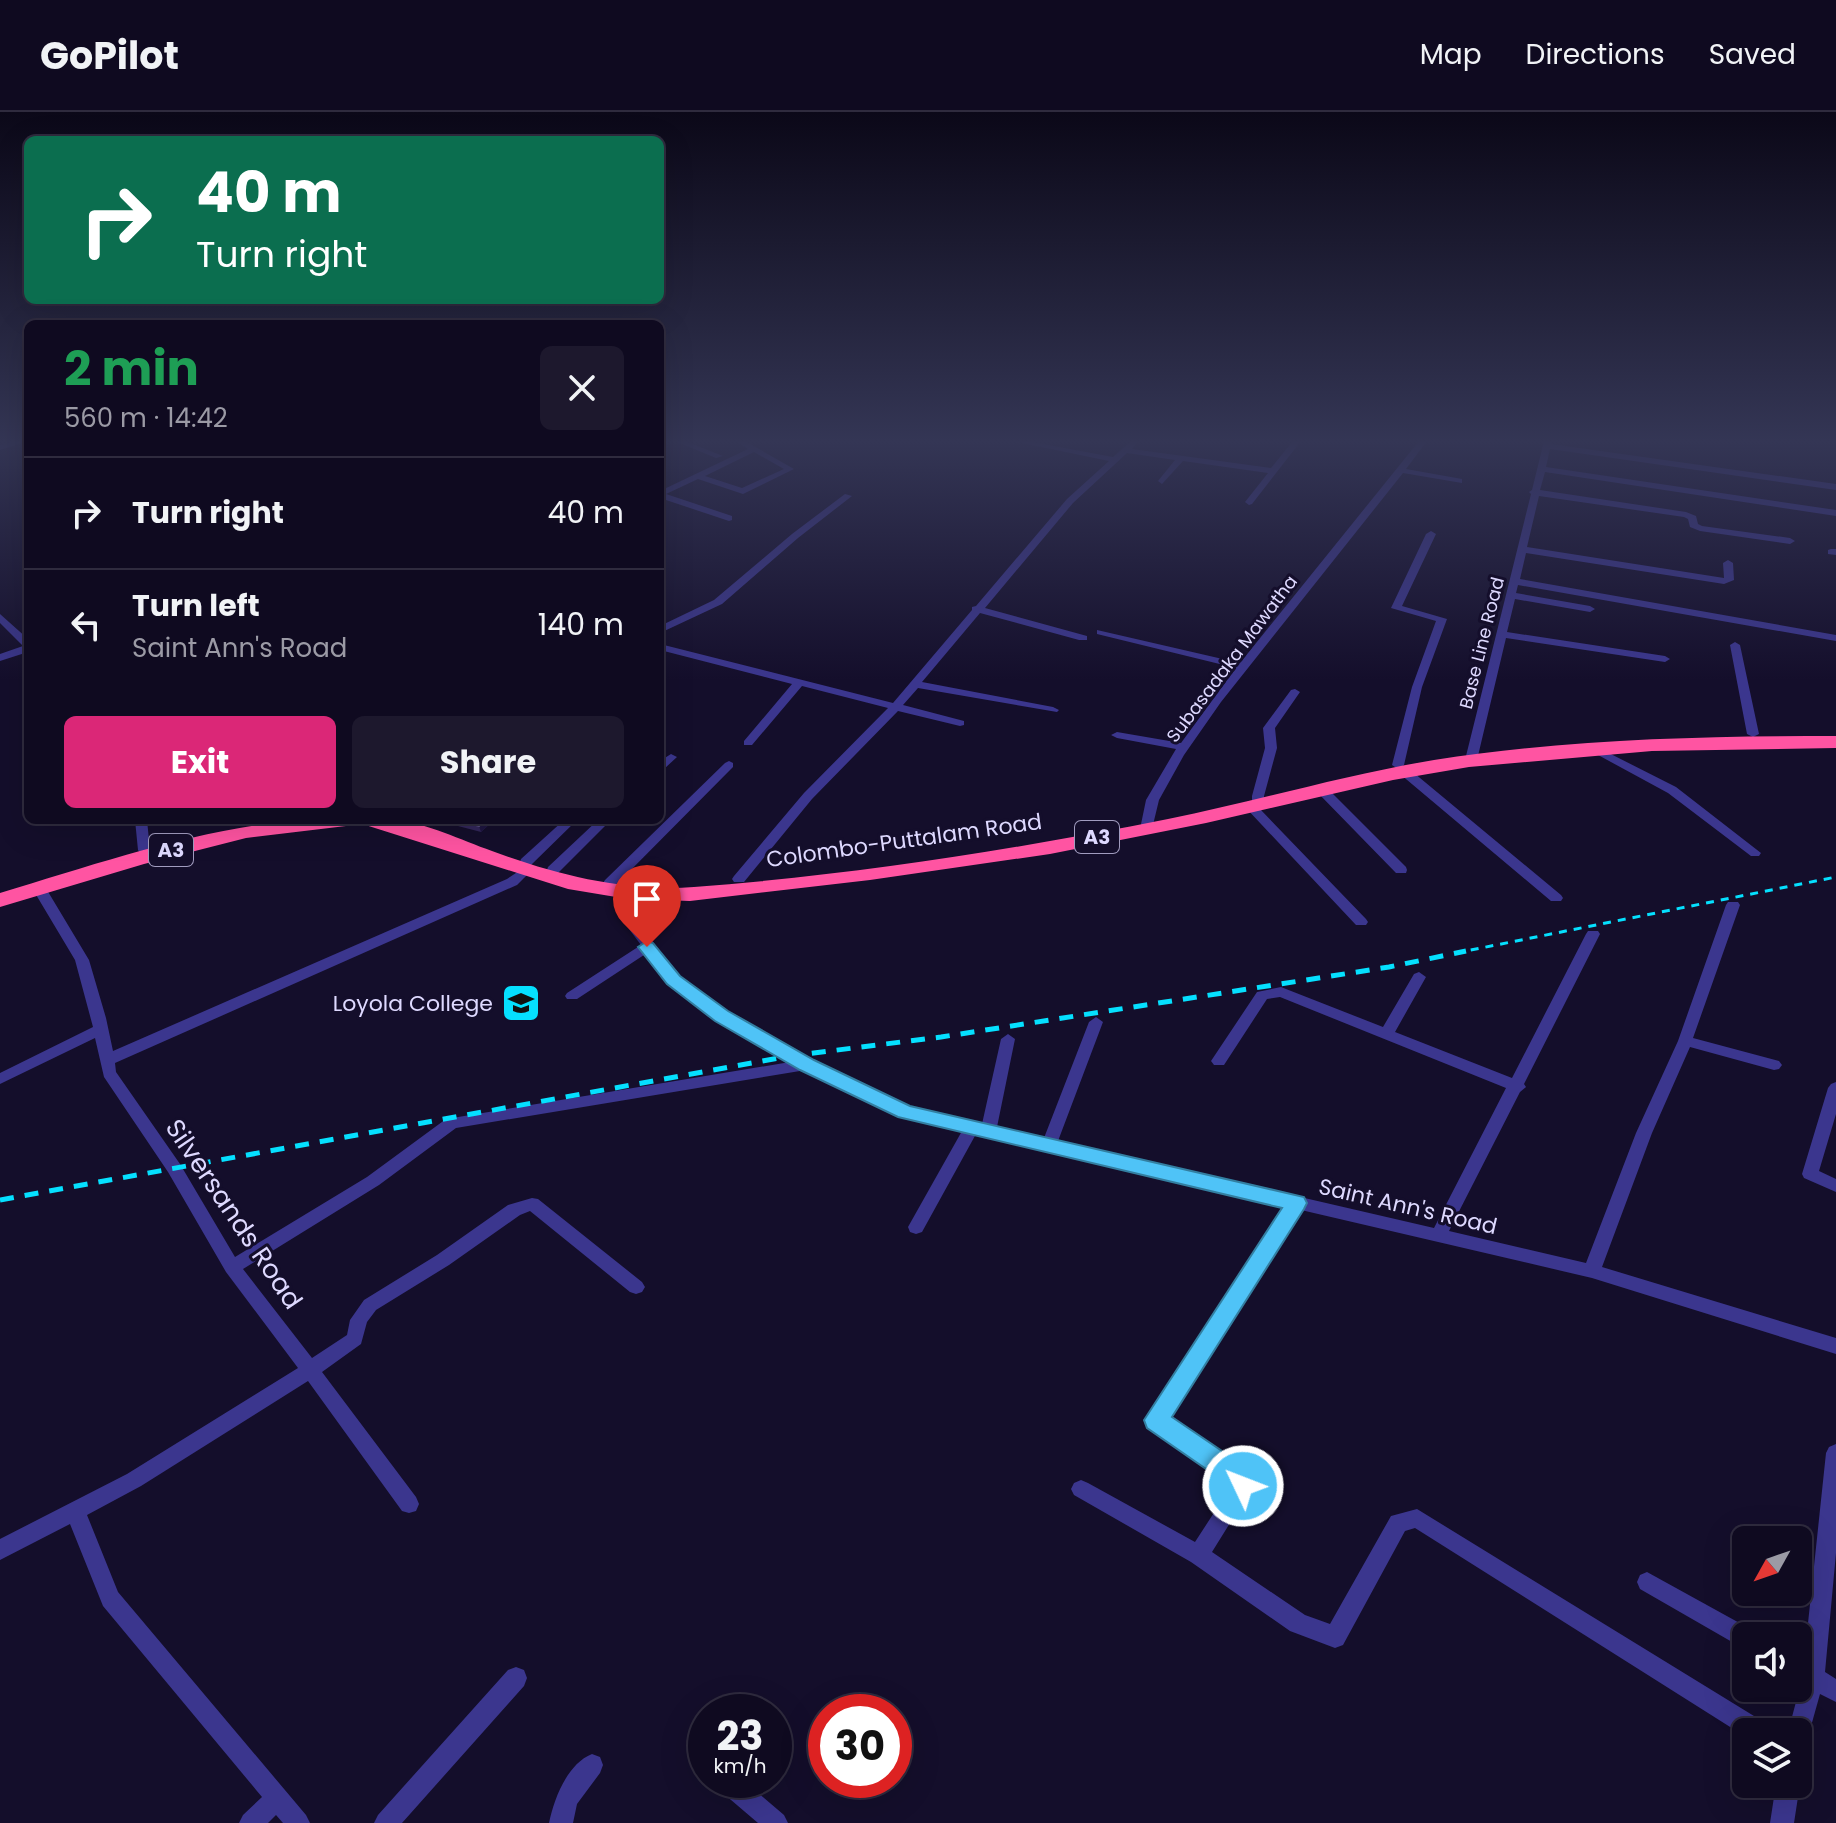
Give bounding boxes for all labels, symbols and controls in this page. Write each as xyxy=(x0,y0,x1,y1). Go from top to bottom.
text: GoPilot xyxy=(40,29,179,82)
text: Map xyxy=(1420,35,1482,74)
text: Directions xyxy=(1526,35,1665,74)
text: Saved xyxy=(1709,35,1796,74)
text: 40 m xyxy=(196,153,342,232)
icon: right xyxy=(64,168,168,272)
text: Turn right xyxy=(196,229,367,280)
text: 2 min xyxy=(64,335,199,402)
button: close xyxy=(540,346,624,430)
text: 560 m · 14:42 xyxy=(64,400,228,436)
icon: right xyxy=(64,491,108,535)
text: Turn right xyxy=(132,491,284,534)
text: 40 m xyxy=(547,491,624,534)
street label: Subasadaka Mawatha xyxy=(1160,570,1303,747)
street label: Base Line Road xyxy=(1453,574,1510,711)
text: Turn left xyxy=(132,584,260,627)
icon: left xyxy=(64,603,108,647)
text: 140 m xyxy=(538,603,624,646)
text: Saint Ann's Road xyxy=(132,630,347,666)
button: Exit xyxy=(64,716,336,808)
button: Share xyxy=(352,716,624,808)
street label: Colombo-Puttalam Road xyxy=(764,806,1044,875)
road number: A3 xyxy=(1075,821,1119,853)
road number: A3 xyxy=(149,834,193,866)
pin xyxy=(613,865,681,947)
icon: arrive xyxy=(625,877,669,921)
school or university icon: Loyola College xyxy=(500,982,542,1024)
place label: Loyola College xyxy=(333,988,493,1019)
street label: Silversands Road xyxy=(157,1112,311,1316)
street label: Saint Ann's Road xyxy=(1316,1171,1500,1242)
position arrow xyxy=(1201,1444,1285,1528)
north arrow xyxy=(1732,1526,1812,1606)
map controls xyxy=(1732,1526,1812,1798)
button: sound xyxy=(1732,1622,1812,1702)
speed limit sign: 30 xyxy=(808,1694,912,1798)
text: 23 xyxy=(716,1708,764,1764)
button: layers xyxy=(1732,1718,1812,1798)
text: km/h xyxy=(713,1752,767,1780)

